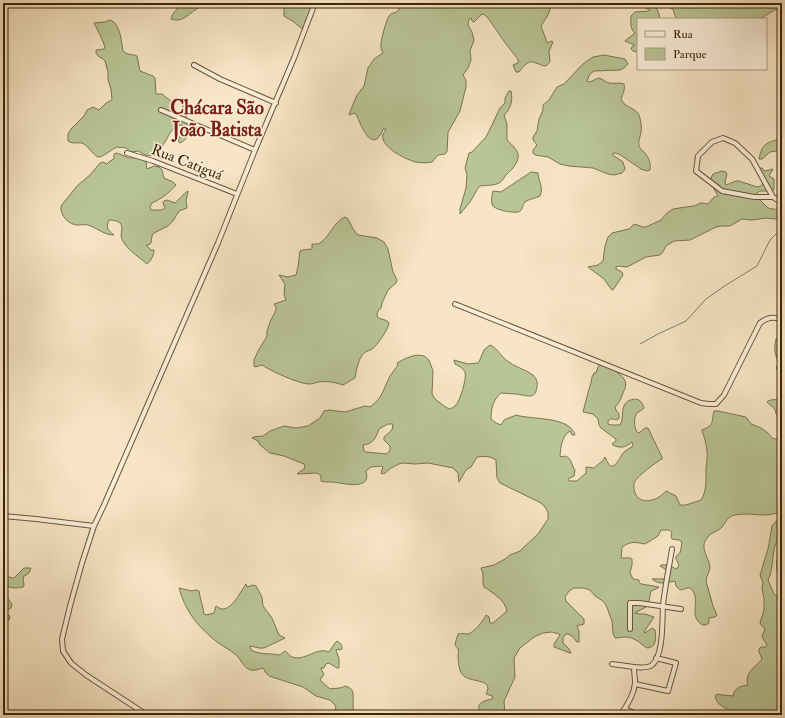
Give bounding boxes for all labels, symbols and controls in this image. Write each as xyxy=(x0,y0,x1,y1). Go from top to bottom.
legend xyxy=(637,18,767,70)
text: Rua xyxy=(673,27,694,42)
text: Parque xyxy=(673,47,707,62)
district label: Chácara São João Batista xyxy=(170,96,264,142)
street label: Rua Catiguá xyxy=(148,140,226,185)

